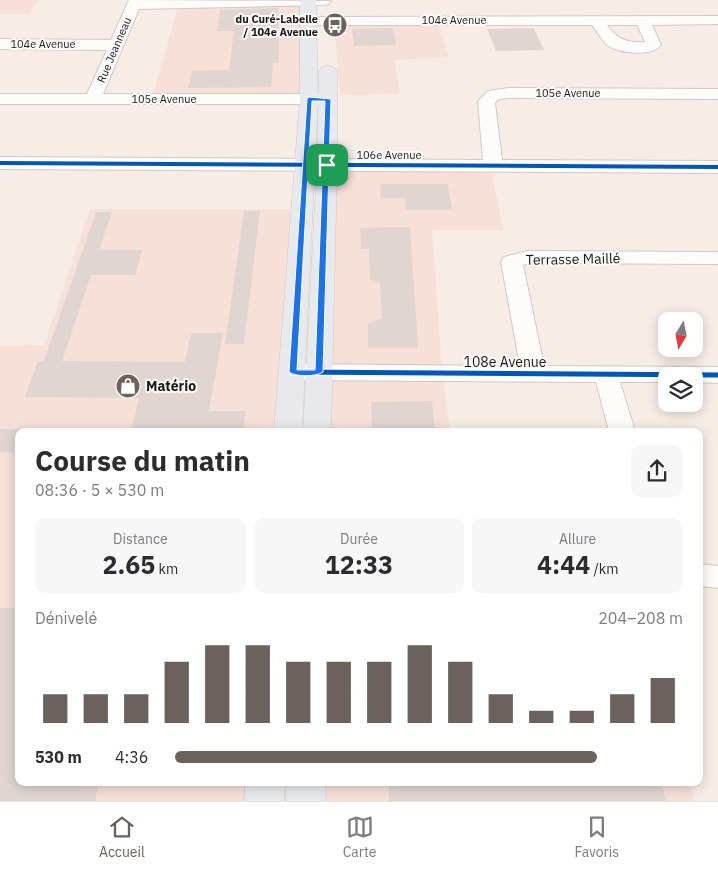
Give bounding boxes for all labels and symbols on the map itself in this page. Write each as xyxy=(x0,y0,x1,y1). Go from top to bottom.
place label: du Curé-Labelle / 104e Avenue xyxy=(236,12,318,39)
bus stop icon: du Curé-Labelle / 104e Avenue xyxy=(322,12,348,38)
street label: 104e Avenue xyxy=(421,13,487,27)
street label: Rue Jeanneau xyxy=(94,15,134,85)
street label: 104e Avenue xyxy=(10,37,76,51)
street label: 105e Avenue xyxy=(535,86,601,100)
street label: 105e Avenue xyxy=(131,92,197,106)
pin xyxy=(306,144,348,186)
street label: 106e Avenue xyxy=(356,148,422,162)
street label: Terrasse Maillé xyxy=(526,249,621,269)
north arrow xyxy=(658,312,702,358)
street label: 108e Avenue xyxy=(464,353,547,371)
shop icon: Matério xyxy=(115,373,141,399)
place label: Matério xyxy=(146,377,196,395)

